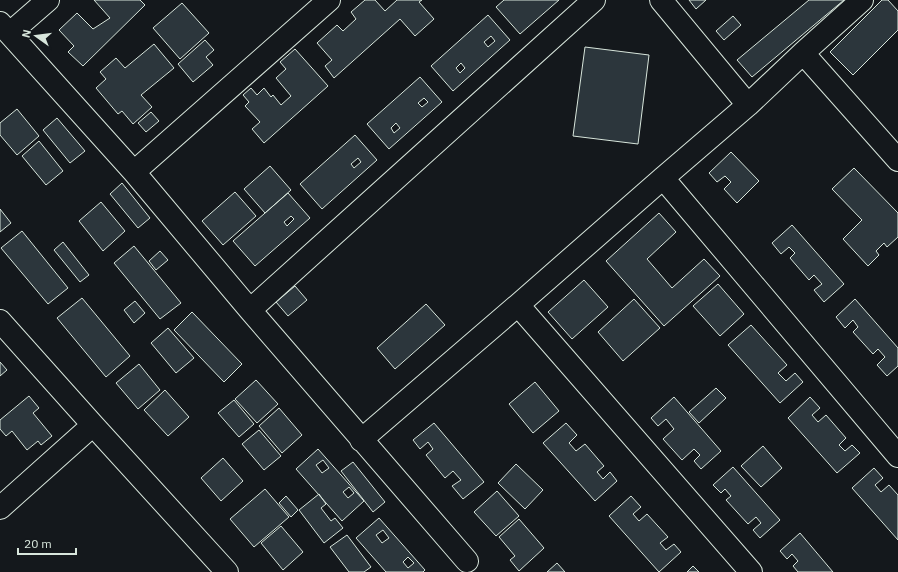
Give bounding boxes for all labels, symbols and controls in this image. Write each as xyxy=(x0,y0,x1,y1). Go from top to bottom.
north arrow xyxy=(16,16,56,56)
text: N xyxy=(19,28,34,39)
scale bar xyxy=(18,530,76,556)
text: 20 m xyxy=(24,536,52,551)

